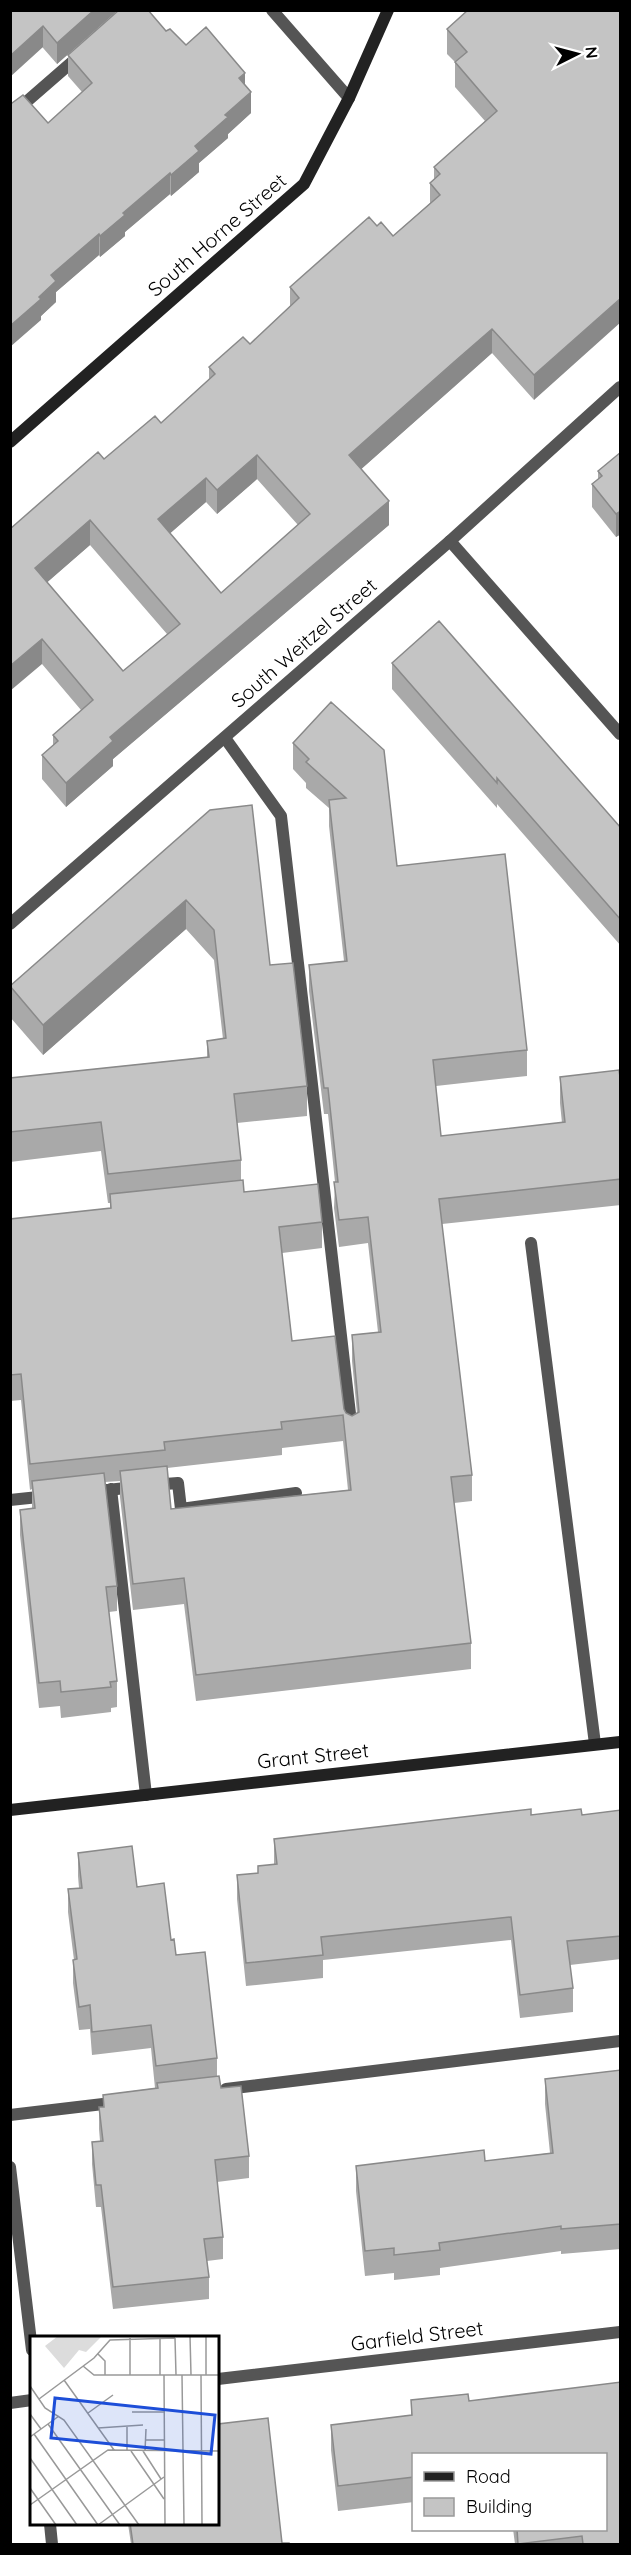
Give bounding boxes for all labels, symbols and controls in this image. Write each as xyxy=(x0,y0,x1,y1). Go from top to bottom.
north arrow xyxy=(547,24,607,84)
text: N xyxy=(581,46,602,59)
street label: South Horne Street xyxy=(142,167,291,302)
street label: South Weitzel Street xyxy=(226,572,382,713)
street label: Grant Street xyxy=(256,1737,370,1774)
street label: Garfield Street xyxy=(349,2315,485,2356)
inset map xyxy=(30,2336,219,2525)
legend xyxy=(412,2453,607,2531)
text: Road xyxy=(466,2465,511,2488)
text: Building xyxy=(466,2495,532,2518)

